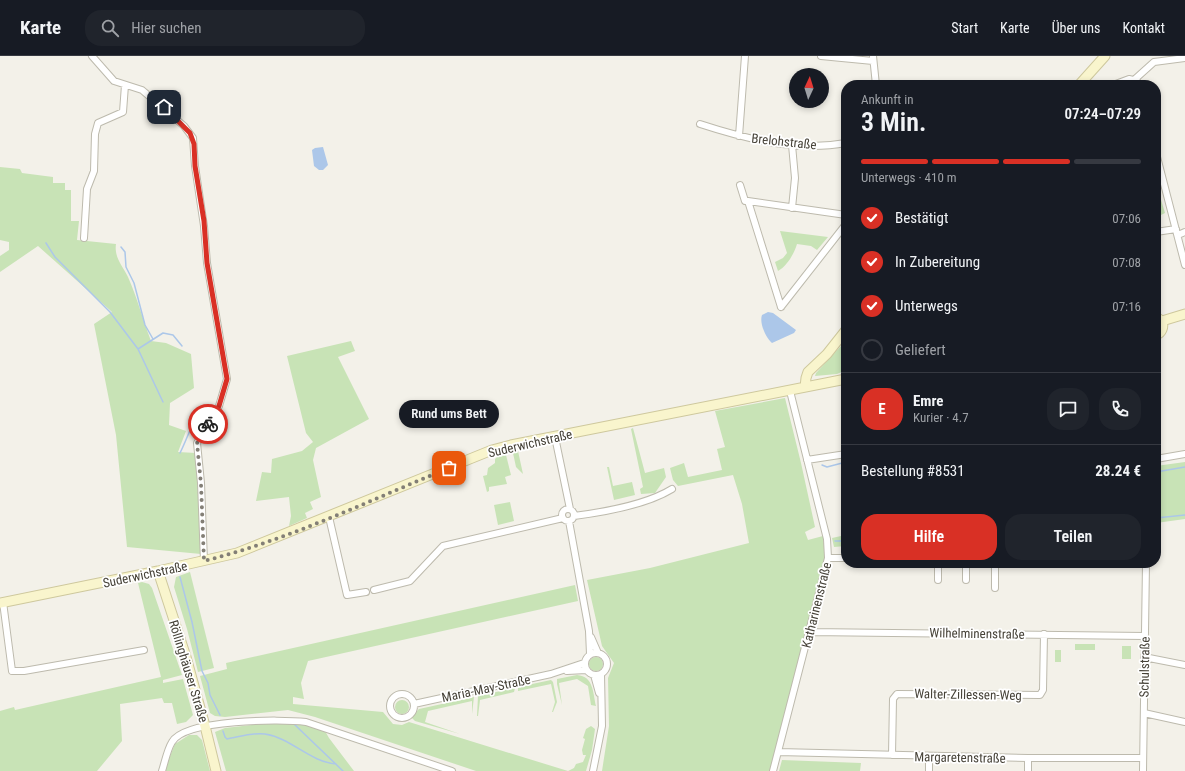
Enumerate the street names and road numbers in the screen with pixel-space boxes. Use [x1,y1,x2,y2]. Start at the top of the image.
street label: Brelohstraße [751,131,817,152]
street label: Suderwichstraße [487,427,574,460]
street label: Suderwichstraße [102,558,189,591]
street label: Katharinenstraße [799,561,834,650]
street label: Röllinghäuser Straße [166,618,211,724]
street label: Wilhelminenstraße [929,625,1025,642]
street label: Schulstraße [1136,636,1153,698]
street label: Maria-May-Straße [440,672,532,705]
street label: Walter-Zillessen-Weg [914,686,1022,703]
street label: Margaretenstraße [914,749,1006,766]

